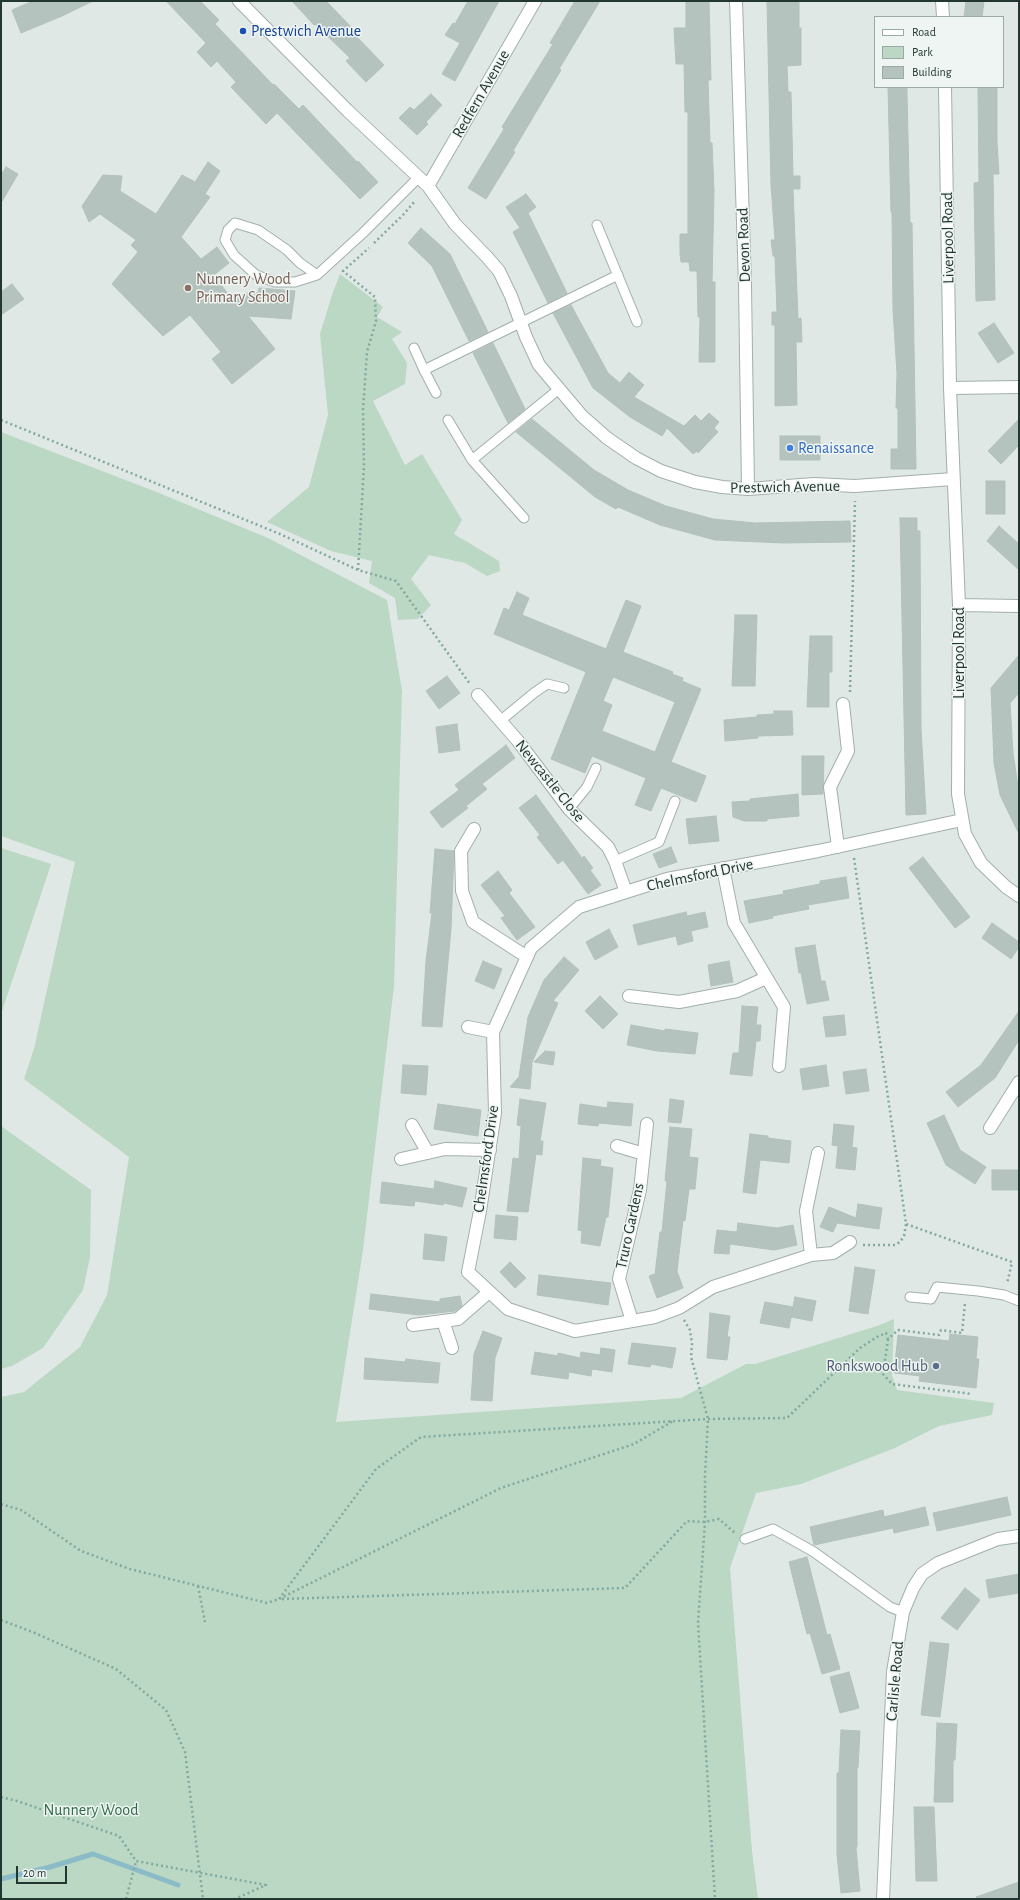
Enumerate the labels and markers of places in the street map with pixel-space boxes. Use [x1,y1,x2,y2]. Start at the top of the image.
place label: Prestwich Avenue [251,21,361,41]
marker: Prestwich Avenue [238,26,248,36]
place label: Nunnery Wood Primary School [196,269,291,307]
marker: Nunnery Wood Primary School [183,283,193,293]
place label: Renaissance [798,438,874,458]
marker: Renaissance [785,443,795,453]
place label: Ronkswood Hub [826,1356,928,1376]
marker: Ronkswood Hub [931,1361,941,1371]

